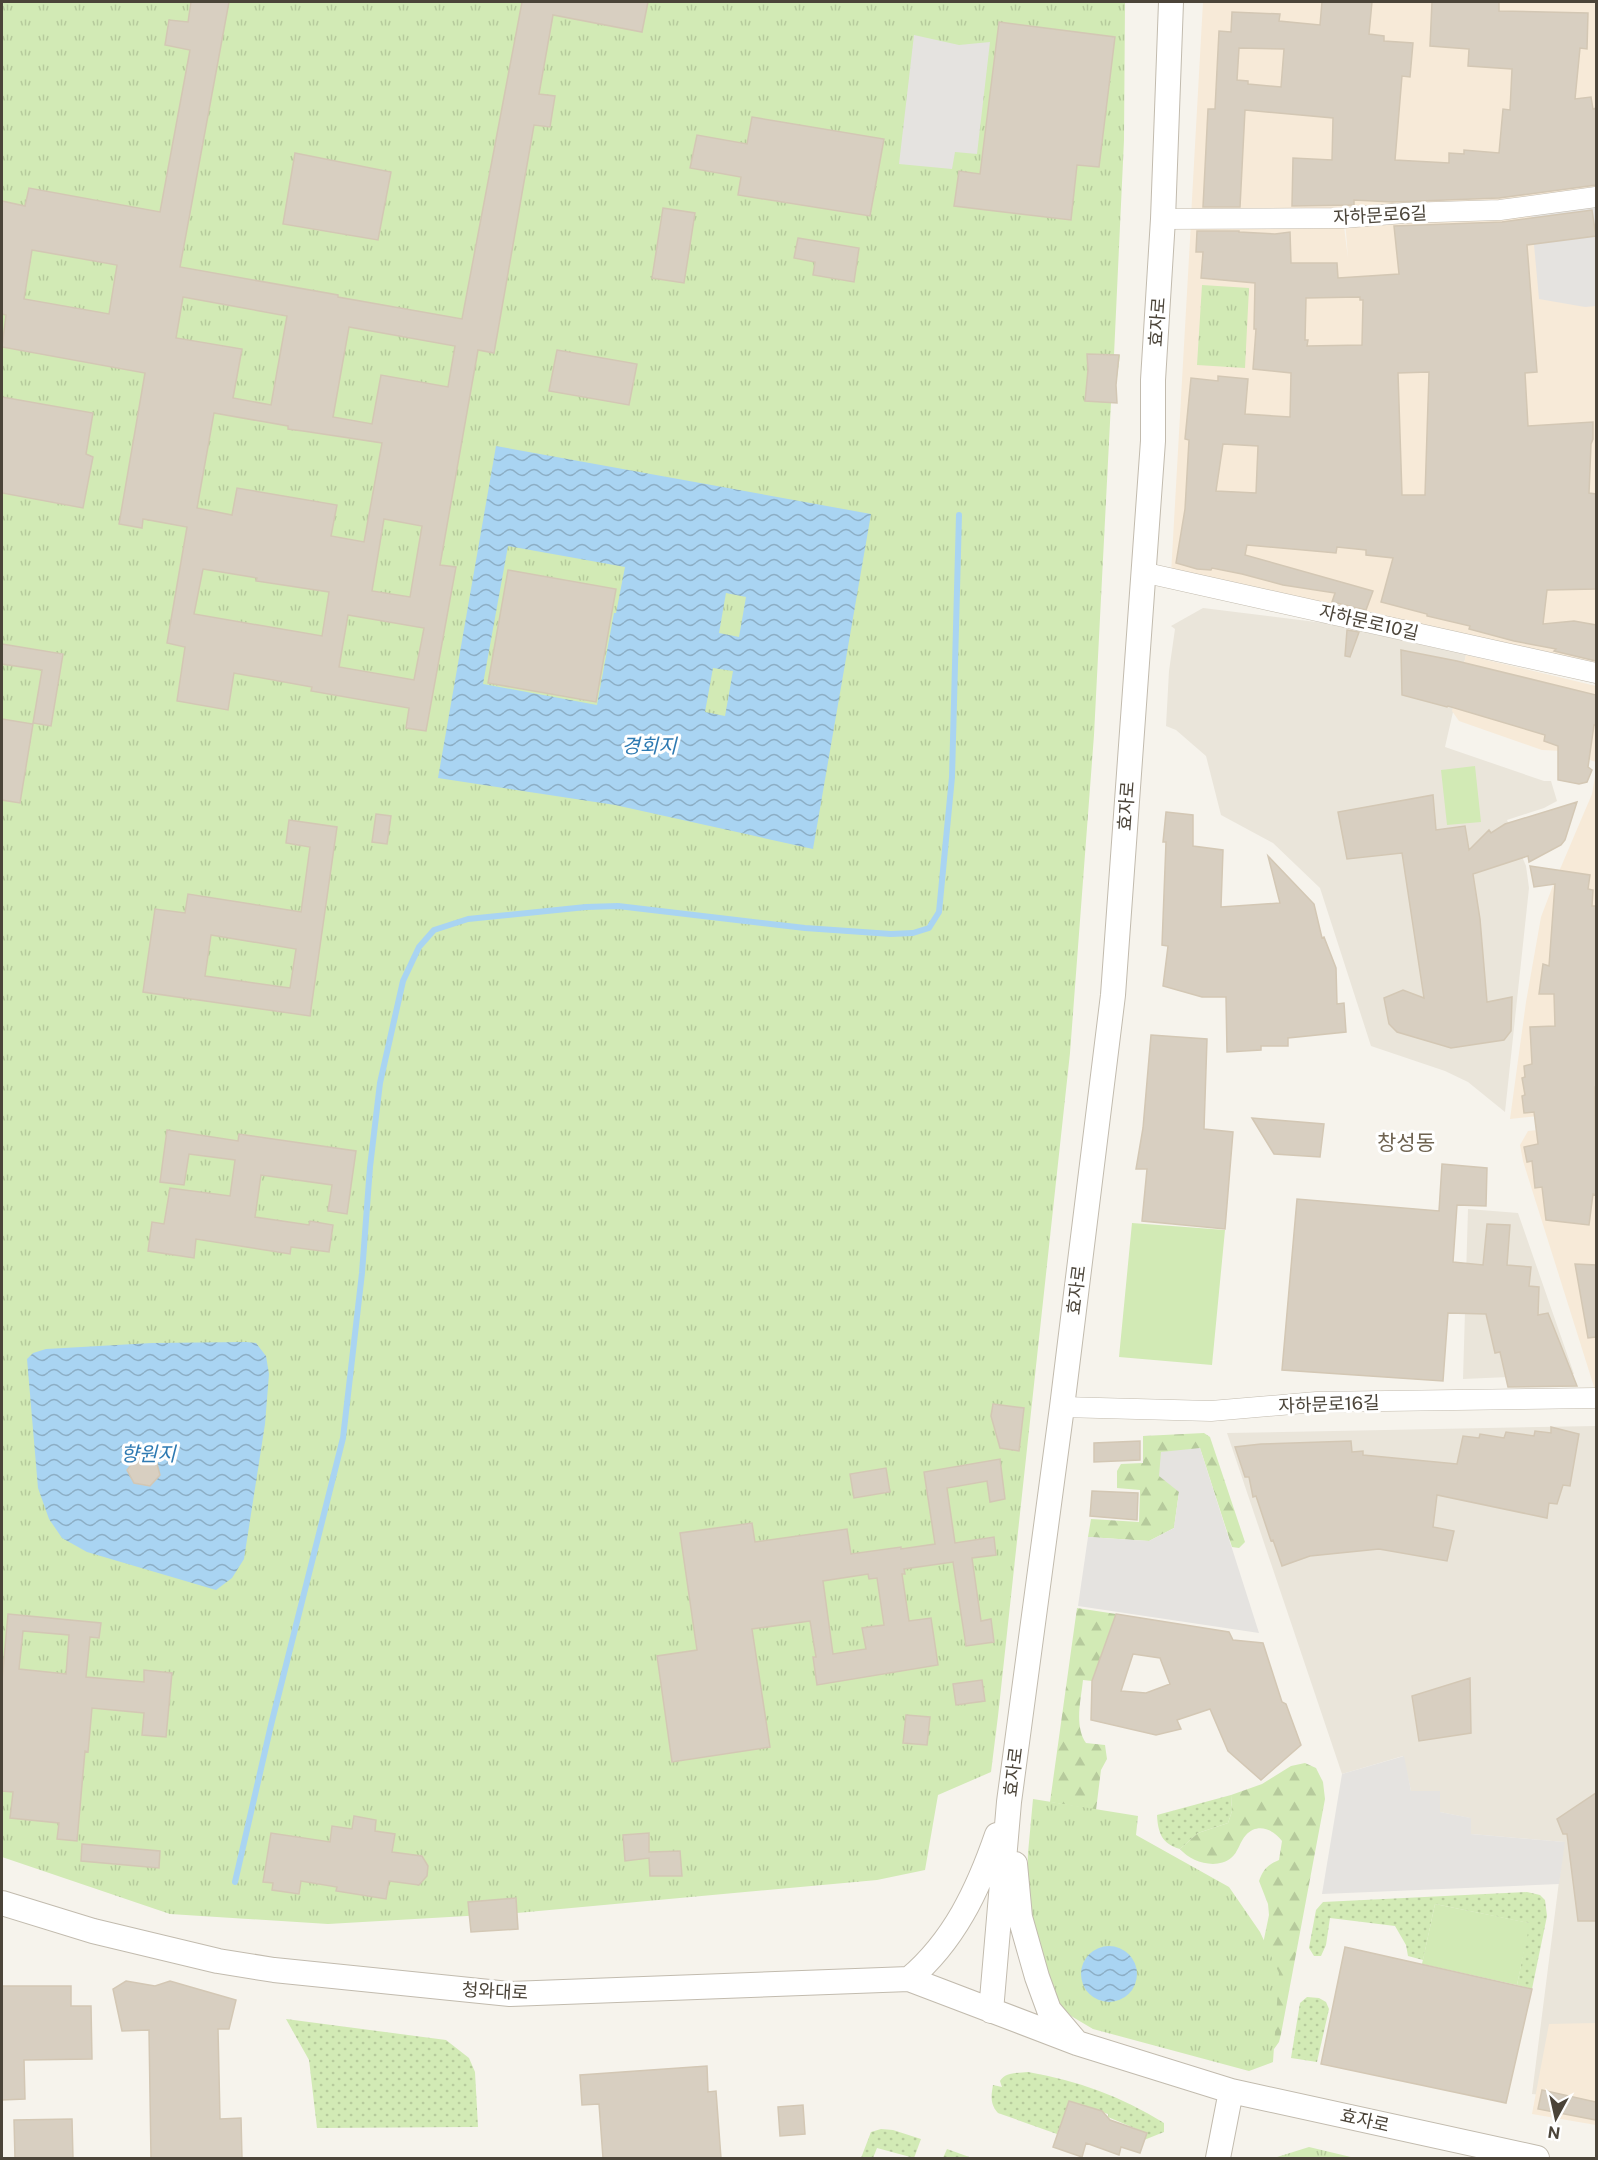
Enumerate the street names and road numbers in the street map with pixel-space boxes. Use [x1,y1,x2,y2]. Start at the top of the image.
street label: 자하문로6길 [1333,202,1427,228]
street label: 효자로 [1145,296,1169,348]
street label: 자하문로10길 [1317,600,1421,644]
street label: 효자로 [1114,780,1138,832]
street label: 효자로 [1063,1264,1089,1316]
street label: 자하문로16길 [1278,1392,1380,1416]
street label: 효자로 [1000,1746,1026,1798]
street label: 청와대로 [461,1979,529,2003]
street label: 효자로 [1338,2104,1392,2136]

